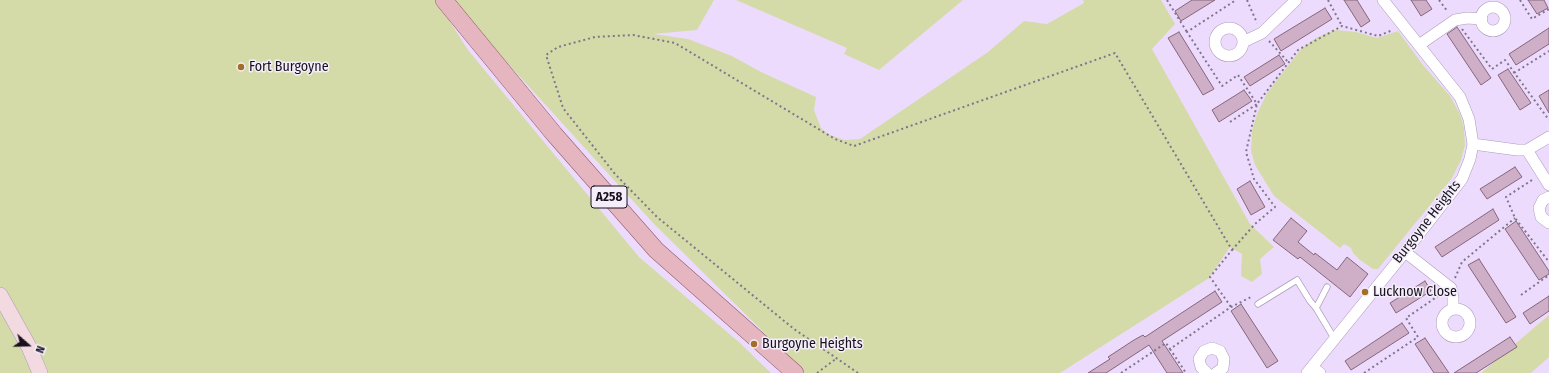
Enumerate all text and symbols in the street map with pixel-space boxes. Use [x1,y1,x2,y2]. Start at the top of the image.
place label: Fort Burgoyne [249,59,329,75]
marker: Fort Burgoyne [236,62,246,72]
street label: Burgoyne Heights [1389,177,1465,267]
road number: A258 [591,186,627,208]
place label: Lucknow Close [1373,284,1457,300]
marker: Lucknow Close [1360,287,1370,297]
north arrow [8,325,48,365]
place label: Burgoyne Heights [762,336,863,352]
marker: Burgoyne Heights [749,339,759,349]
text: N [33,344,47,355]

